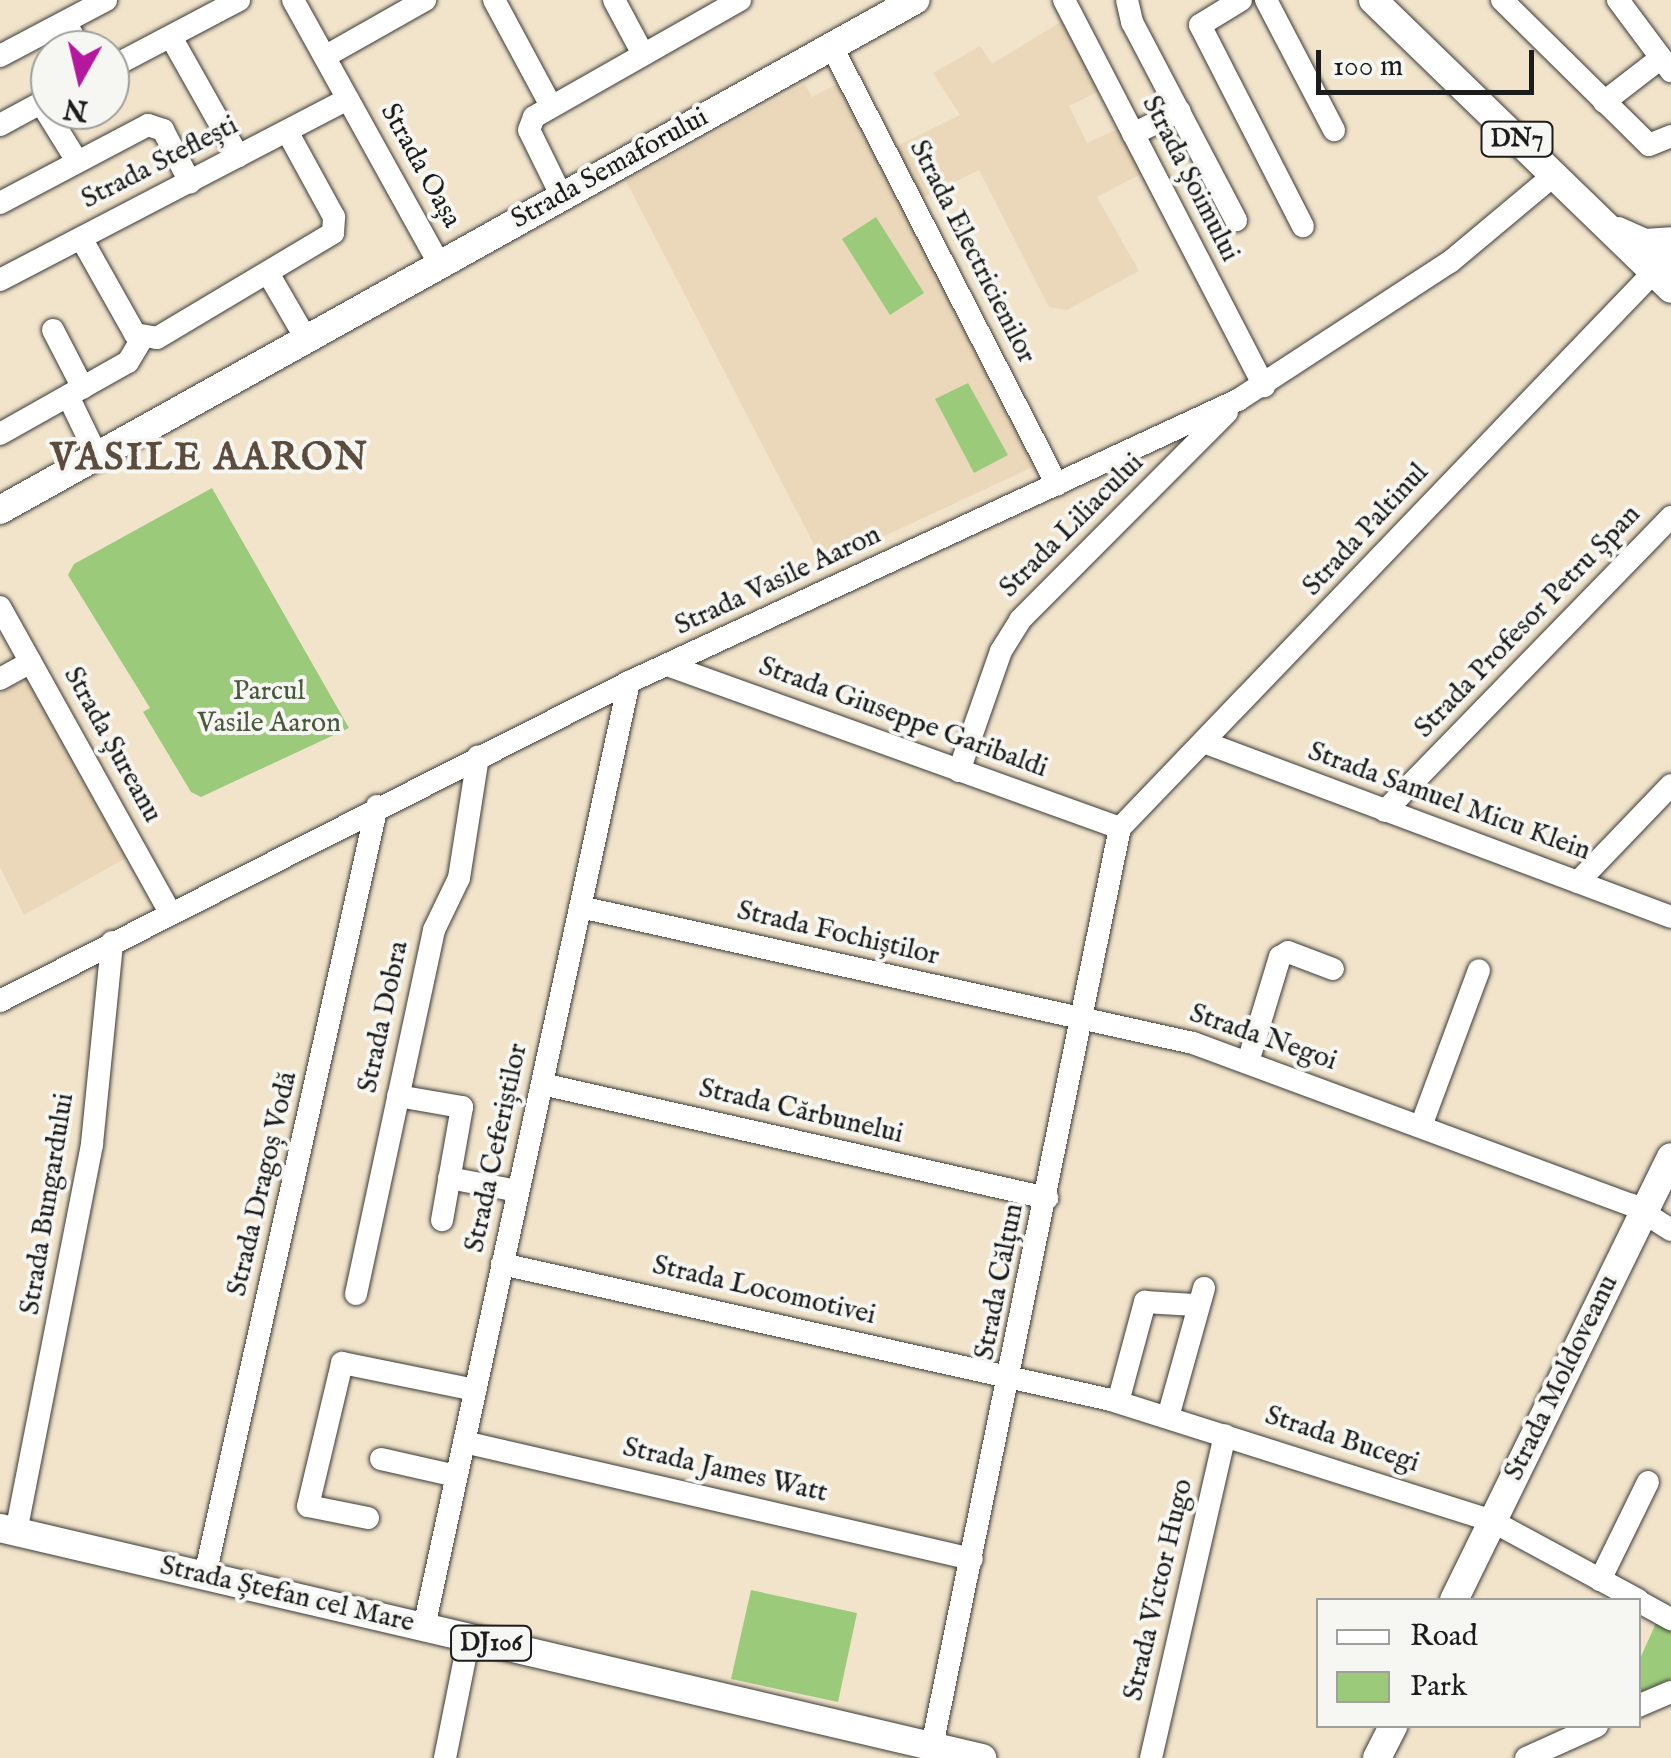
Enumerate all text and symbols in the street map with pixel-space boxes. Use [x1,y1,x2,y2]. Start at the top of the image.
north arrow [30,30,130,130]
scale bar [1321,30,1538,92]
text: 100 m [1333,48,1403,86]
text: N [62,89,90,127]
street label: Strada Șoimului [1134,90,1246,268]
street label: Strada Oașa [372,98,468,234]
street label: Strada Semaforului [506,101,714,237]
street label: Strada Steflești [76,109,244,217]
road number: DN7 [1480,119,1554,159]
street label: Strada Electricienilor [901,135,1043,369]
district label: VASILE AARON [50,437,370,483]
street label: Strada Liliacului [993,447,1151,605]
street label: Strada Paltinul [1296,457,1436,603]
street label: Strada Profesor Petru Șpan [1408,499,1648,745]
street label: Strada Vasile Aaron [670,519,886,643]
street label: Strada Giuseppe Garibaldi [754,650,1052,786]
street label: Strada Șureanu [55,661,169,829]
park label: Parcul Vasile Aaron [197,675,341,741]
street label: Strada Samuel Micu Klein [1303,735,1595,869]
street label: Strada Fochiștilor [734,894,942,974]
street label: Strada Dobra [352,938,416,1096]
street label: Strada Negoi [1185,997,1341,1079]
street label: Strada Ceferiștilor [458,1040,536,1256]
street label: Strada Dragoș Vodă [221,1068,305,1300]
street label: Strada Cărbunelui [696,1072,906,1152]
street label: Strada Bungardului [14,1091,82,1317]
street label: Strada Călțun [968,1201,1032,1363]
street label: Strada Locomotivei [649,1249,879,1333]
street label: Strada Moldoveanu [1498,1270,1626,1486]
street label: Strada Bucegi [1261,1399,1423,1481]
street label: Strada James Watt [619,1431,831,1511]
street label: Strada Victor Hugo [1117,1476,1201,1704]
street label: Strada Ștefan cel Mare [157,1549,417,1641]
legend [1316,1598,1641,1728]
text: Road [1410,1618,1478,1656]
road number: DJ106 [448,1623,534,1663]
text: Park [1410,1668,1467,1706]

